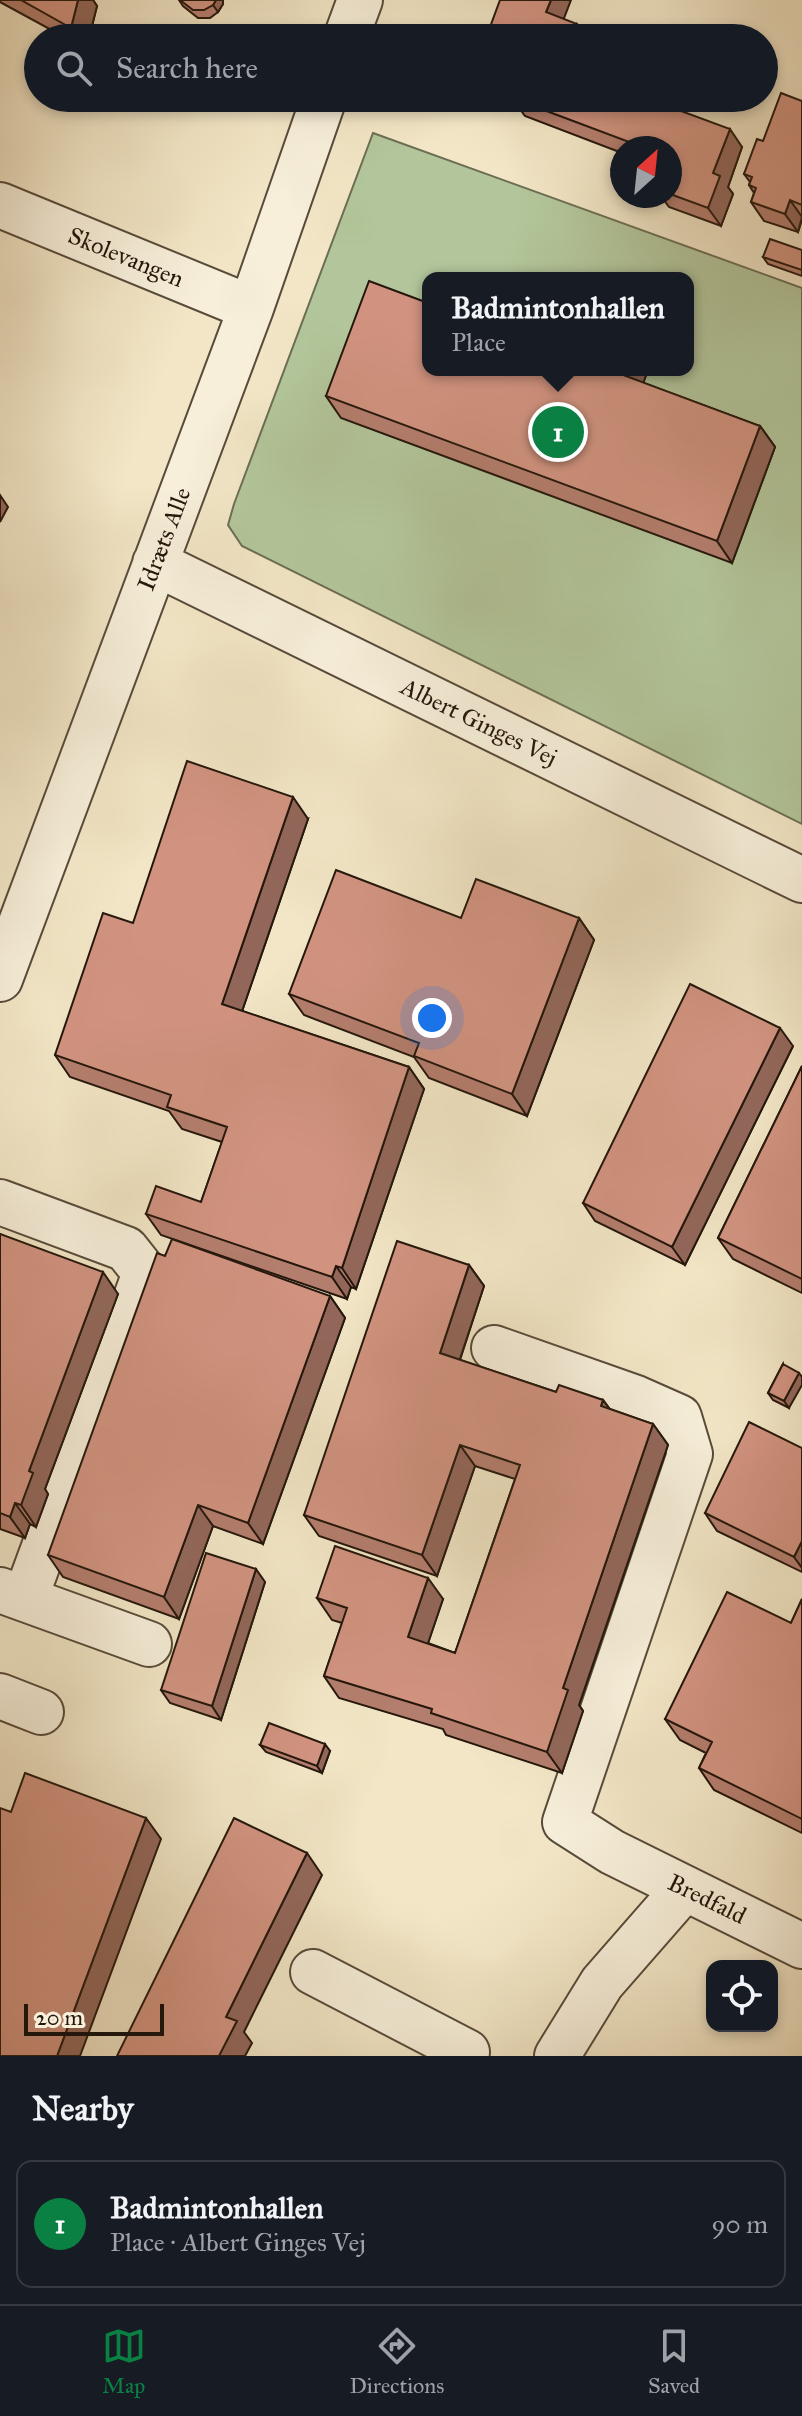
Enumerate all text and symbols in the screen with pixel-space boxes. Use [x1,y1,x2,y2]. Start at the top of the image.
search box [24,24,778,112]
icon: search [52,46,96,90]
text: Search here [116,50,258,86]
north arrow [610,136,682,208]
street label: Skolevangen [64,220,188,294]
popup [422,272,694,376]
text: Badmintonhallen [451,290,665,326]
text: Place [451,326,506,358]
pin: 1 [532,402,584,462]
street label: Idræts Alle [131,483,197,595]
street label: Albert Ginges Vej [395,671,562,773]
your location [412,998,452,1038]
street label: Bredfald [663,1867,751,1931]
map controls [706,1960,778,2032]
button: locate [706,1960,778,2032]
scale bar [24,2000,164,2036]
text: 20 m [36,2004,83,2031]
text: Nearby [32,2088,134,2129]
text: Badmintonhallen [110,2190,324,2226]
text: 1 [55,2208,65,2240]
text: 90 m [711,2208,768,2240]
text: Place · Albert Ginges Vej [110,2226,366,2258]
tab: Map [102,2324,146,2399]
tab: Directions [349,2324,444,2399]
tab: Saved [648,2324,700,2399]

